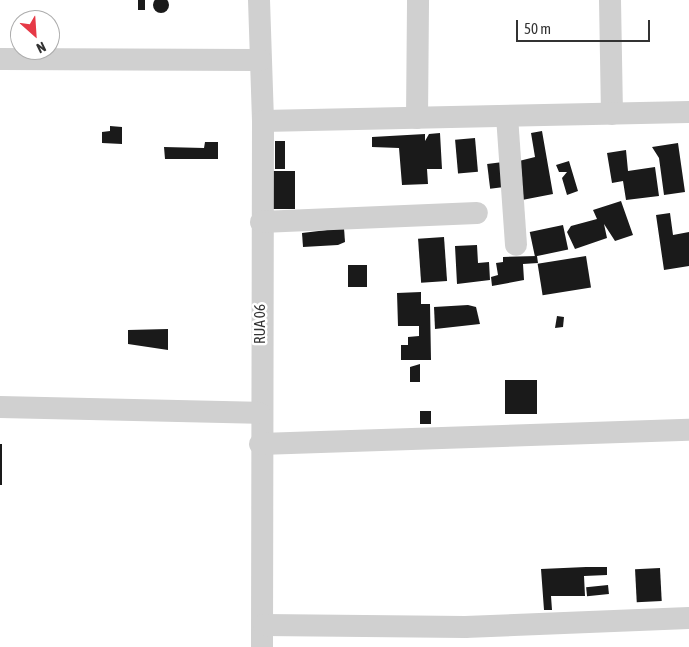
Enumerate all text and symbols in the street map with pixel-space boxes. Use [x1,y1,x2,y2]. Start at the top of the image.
north arrow [10,10,60,60]
scale bar [519,10,653,42]
text: 50 m [524,20,551,37]
text: N [34,39,48,57]
street label: RUA 06 [251,304,269,344]

